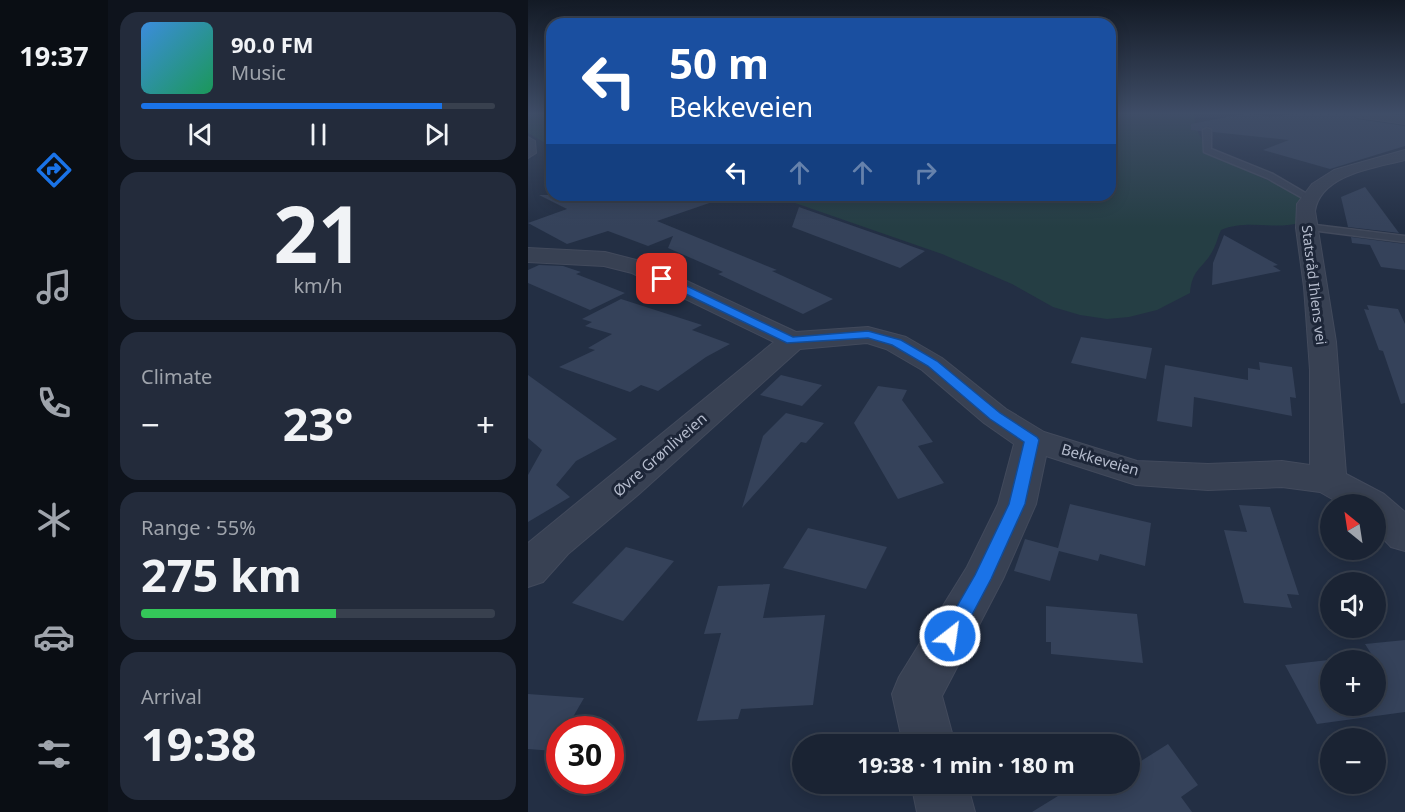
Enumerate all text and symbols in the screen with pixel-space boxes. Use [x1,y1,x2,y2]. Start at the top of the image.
text: 90.0 FM [231,29,313,59]
text: 50 m [669,34,769,91]
text: 19:37 [19,37,89,74]
icon: left [570,42,648,120]
text: Music [231,59,286,86]
text: Bekkeveien [669,88,813,125]
icon: previous [184,118,217,151]
icon: pause [302,118,335,151]
icon: next [420,118,453,151]
icon: directions [33,149,75,191]
icon: left [720,156,753,189]
icon: ahead [783,156,816,189]
icon: ahead [846,156,879,189]
icon: right [909,156,942,189]
text: 21 [273,180,363,286]
street label: Statsråd Ihlens vei [1298,224,1331,346]
pin [636,253,687,304]
icon: arrive [645,262,678,295]
icon: music [33,266,75,308]
text: km/h [293,272,343,299]
text: Climate [141,363,212,390]
icon: phone [33,382,75,424]
text: 23° [283,393,353,454]
text: − [141,402,160,447]
text: + [476,402,495,447]
street label: Øvre Grønliveien [608,408,710,501]
street label: Bekkeveien [1059,438,1142,480]
north arrow [1320,494,1386,560]
map controls [1320,494,1386,794]
icon: climate [33,499,75,541]
text: Range · 55% [141,514,256,541]
text: 275 km [141,544,302,605]
button: sound [1320,572,1386,638]
position arrow [918,604,982,668]
icon: car [33,616,75,658]
button: + [1320,650,1386,716]
text: Arrival [141,683,202,710]
text: 19:38 [141,713,257,774]
speed limit sign: 30 [546,716,624,794]
button: − [1320,728,1386,794]
icon: filters [33,733,75,775]
text: 19:38 · 1 min · 180 m [857,749,1075,779]

